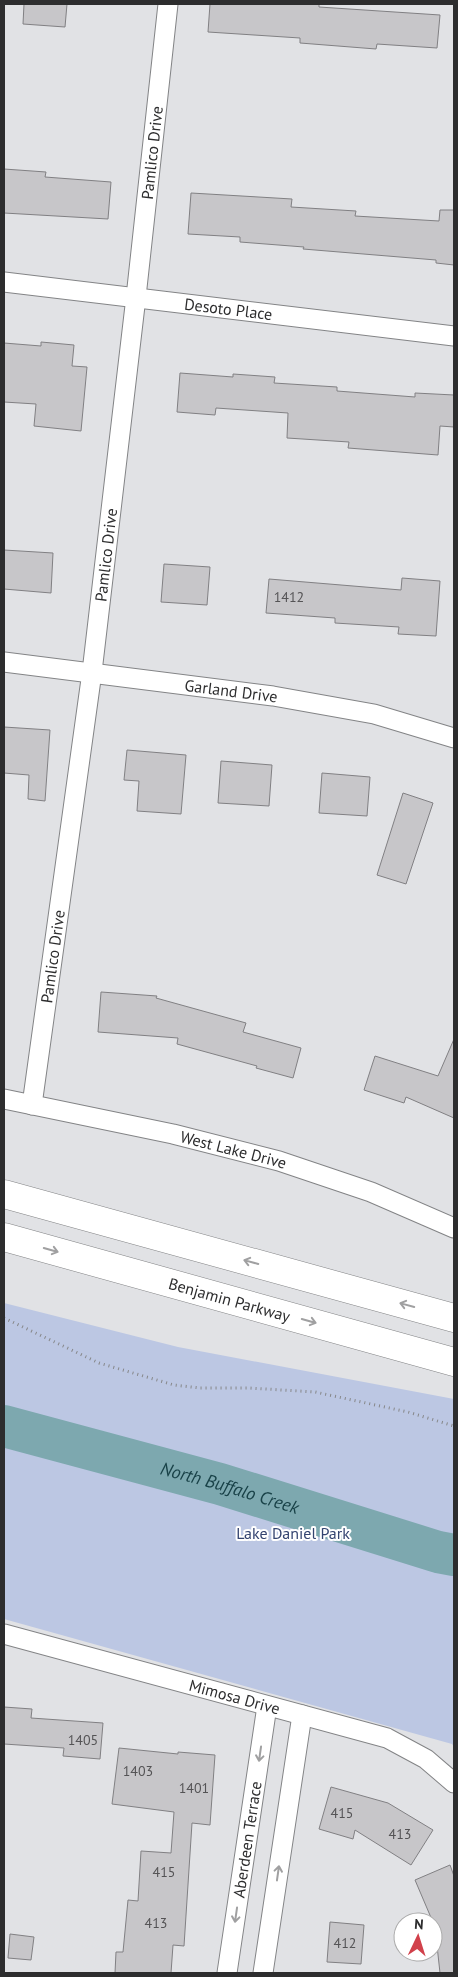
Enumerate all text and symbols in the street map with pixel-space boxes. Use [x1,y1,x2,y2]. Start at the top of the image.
street label: Pamlico Drive [137,105,167,200]
street label: Desoto Place [183,294,274,324]
street label: Pamlico Drive [90,507,121,603]
house number: 1412 [274,588,304,606]
street label: Garland Drive [184,675,279,707]
street label: Pamlico Drive [36,909,69,1004]
street label: West Lake Drive [178,1126,289,1173]
one-way arrow [42,1245,58,1255]
one-way arrow [243,1257,259,1266]
street label: Benjamin Parkway [166,1273,293,1326]
one-way arrow [400,1300,416,1310]
one-way arrow [300,1317,316,1327]
water label: North Buffalo Creek [158,1457,303,1519]
park label: Lake Daniel Park [236,1523,350,1543]
street label: Mimosa Drive [187,1675,282,1719]
house number: 1405 [68,1731,98,1749]
one-way arrow [254,1746,264,1762]
house number: 1403 [123,1762,153,1780]
house number: 1401 [179,1779,209,1797]
street label: Aberdeen Terrace [228,1780,266,1899]
house number: 415 [331,1804,353,1822]
house number: 413 [389,1825,411,1843]
house number: 415 [153,1863,175,1881]
one-way arrow [273,1865,283,1881]
one-way arrow [231,1907,241,1923]
north arrow [393,1912,443,1962]
house number: 413 [145,1914,167,1932]
text: N [414,1915,424,1933]
house number: 412 [334,1934,356,1952]

